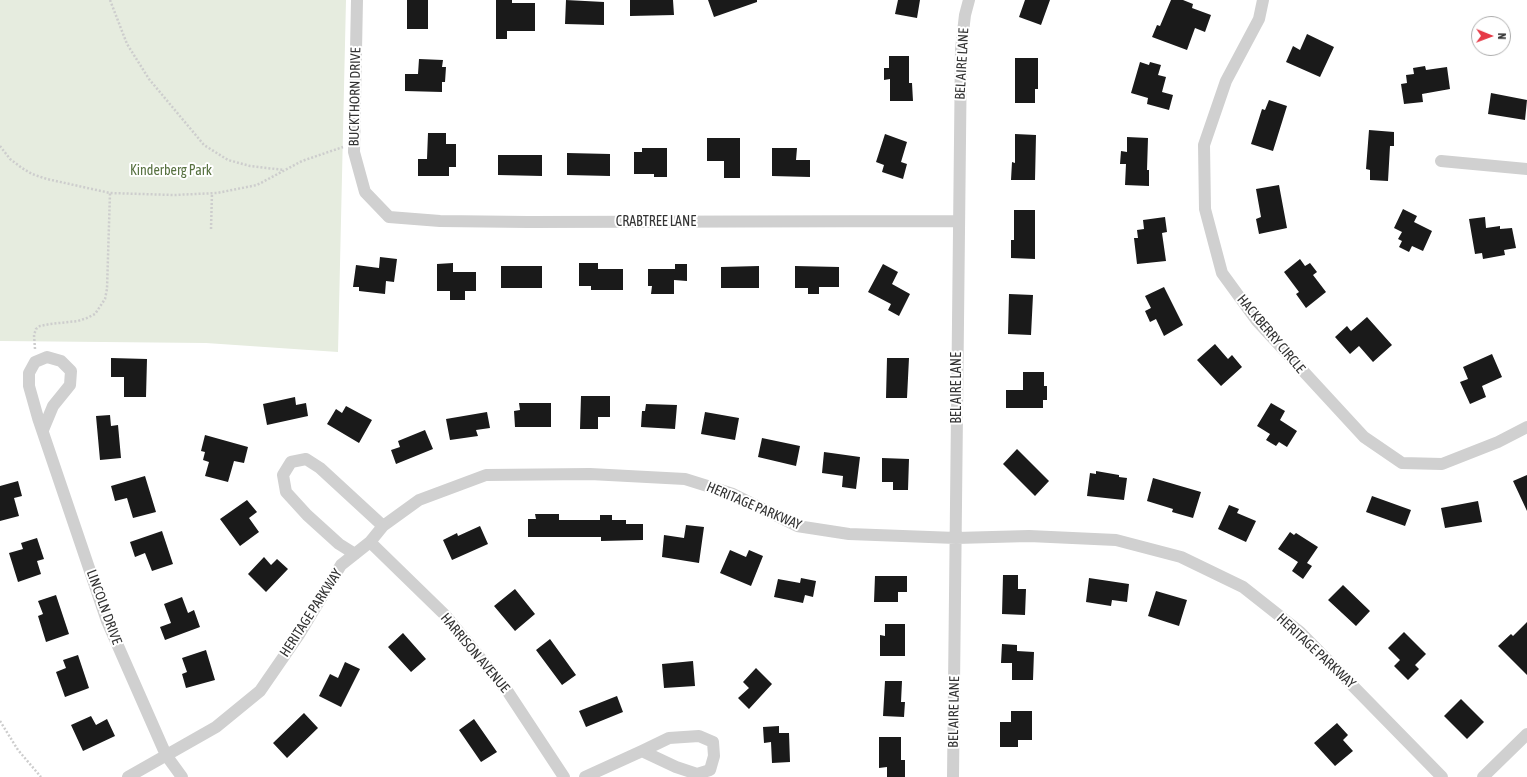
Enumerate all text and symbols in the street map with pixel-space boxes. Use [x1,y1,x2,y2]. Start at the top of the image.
north arrow [1471,16,1511,56]
street label: BEL AIRE LANE [952,28,972,100]
text: N [1496,33,1508,40]
street label: BUCKTHORN DRIVE [346,47,364,147]
park label: Kinderberg Park [130,163,212,179]
street label: CRABTREE LANE [616,214,696,230]
street label: HACKBERRY CIRCLE [1233,291,1309,377]
street label: BEL AIRE LANE [949,352,965,424]
street label: HERITAGE PARKWAY [704,478,804,534]
street label: HERITAGE PARKWAY [276,566,346,660]
street label: LINCOLN DRIVE [83,567,125,647]
street label: HARRISON AVENUE [437,610,513,696]
street label: HERITAGE PARKWAY [1273,610,1359,692]
street label: BEL AIRE LANE [945,676,963,748]

